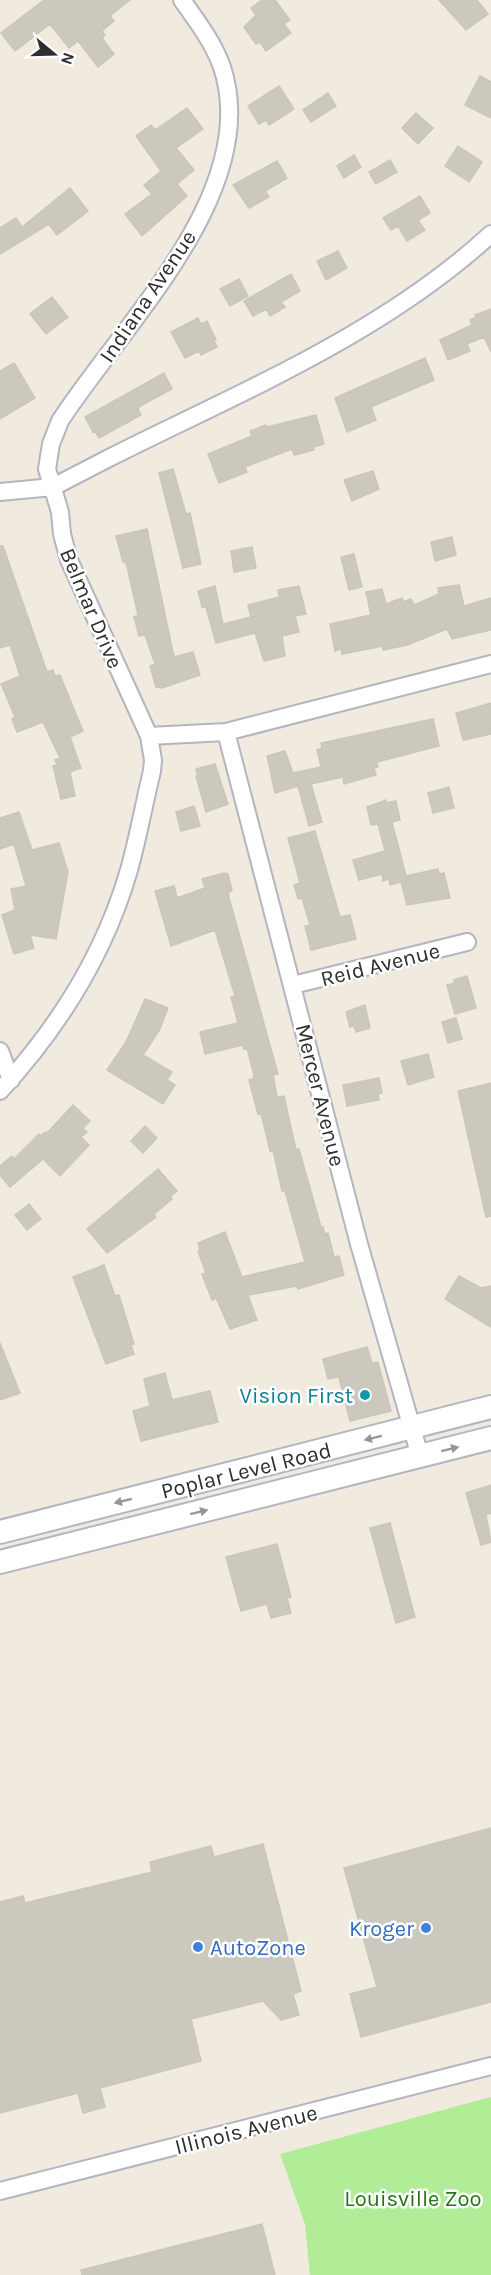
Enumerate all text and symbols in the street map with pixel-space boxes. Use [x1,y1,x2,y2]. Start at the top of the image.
north arrow [24,24,84,84]
text: N [57,50,79,67]
street label: Indiana Avenue [94,225,202,368]
street label: Belmar Drive [54,544,128,673]
street label: Reid Avenue [318,938,443,992]
street label: Mercer Avenue [290,1021,350,1169]
place label: Vision First [240,1383,353,1409]
marker: Vision First [358,1388,372,1402]
one-way arrow [364,1433,382,1443]
street label: Poplar Level Road [158,1437,334,1505]
one-way arrow [440,1443,459,1453]
one-way arrow [114,1497,133,1507]
one-way arrow [191,1507,209,1516]
place label: Kroger [349,1916,414,1942]
marker: Kroger [419,1921,433,1935]
place label: AutoZone [210,1935,306,1961]
marker: AutoZone [191,1940,205,1954]
street label: Illinois Avenue [172,2100,320,2160]
park label: Louisville Zoo [344,2186,482,2212]

